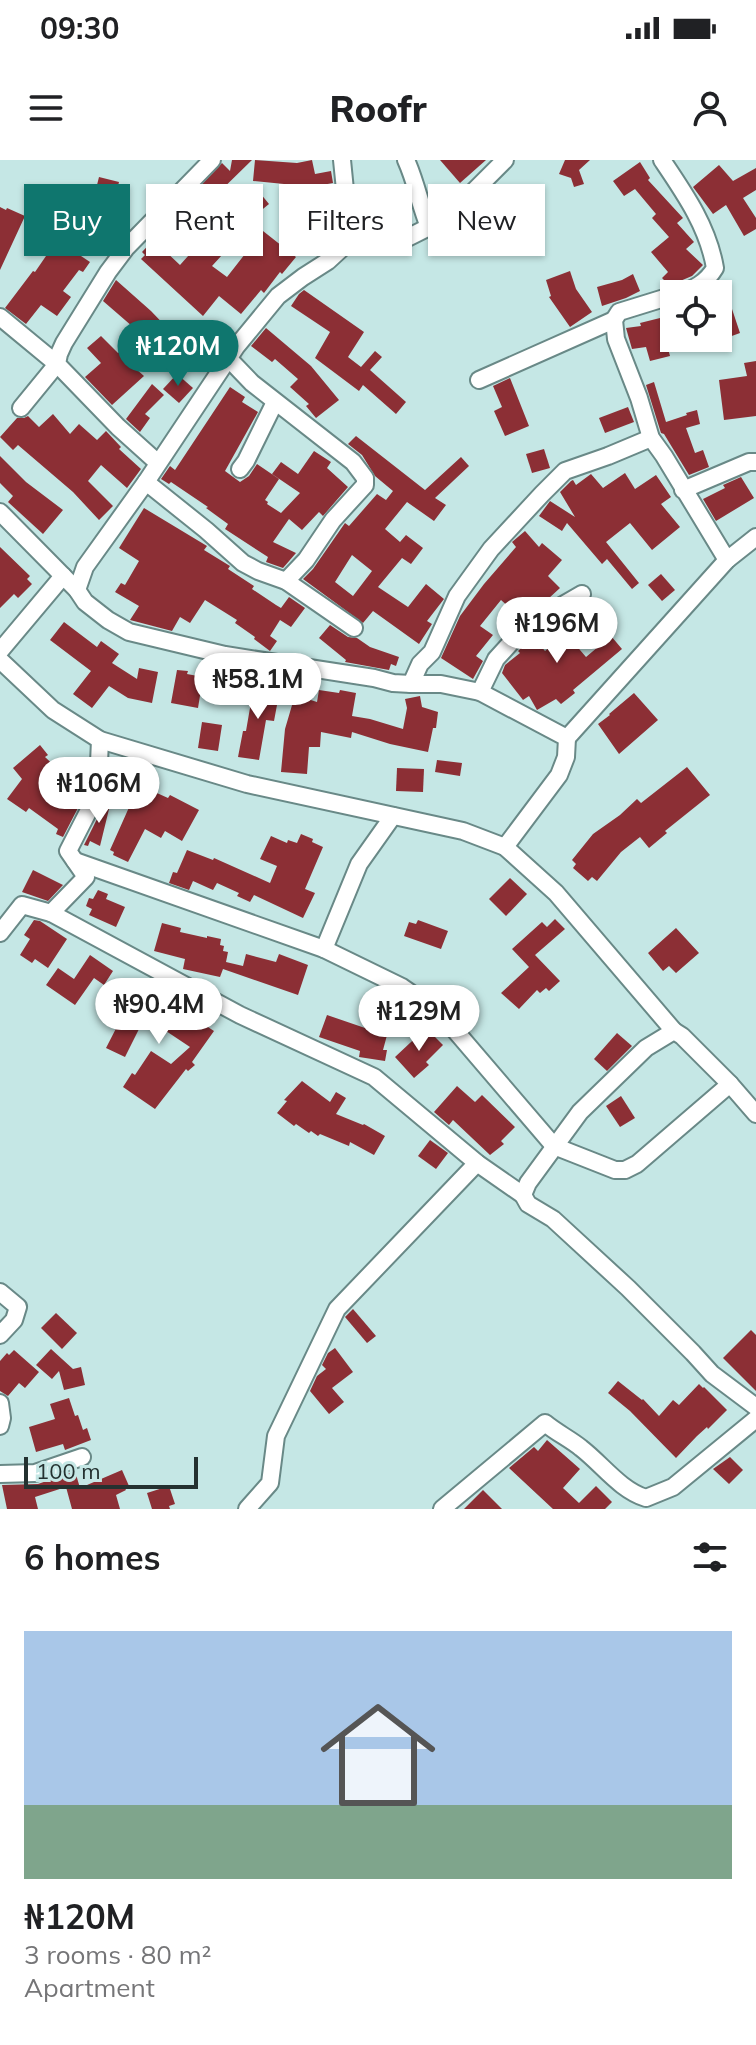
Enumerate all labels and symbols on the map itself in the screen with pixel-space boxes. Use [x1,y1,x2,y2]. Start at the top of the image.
pin: ₦120M [122,320,234,388]
pin: ₦196M [501,597,613,665]
pin: ₦58.1M [193,653,323,721]
pin: ₦106M [43,757,155,825]
pin: ₦90.4M [94,978,224,1046]
pin: ₦129M [363,985,475,1053]
scale bar [24,1453,198,1489]

